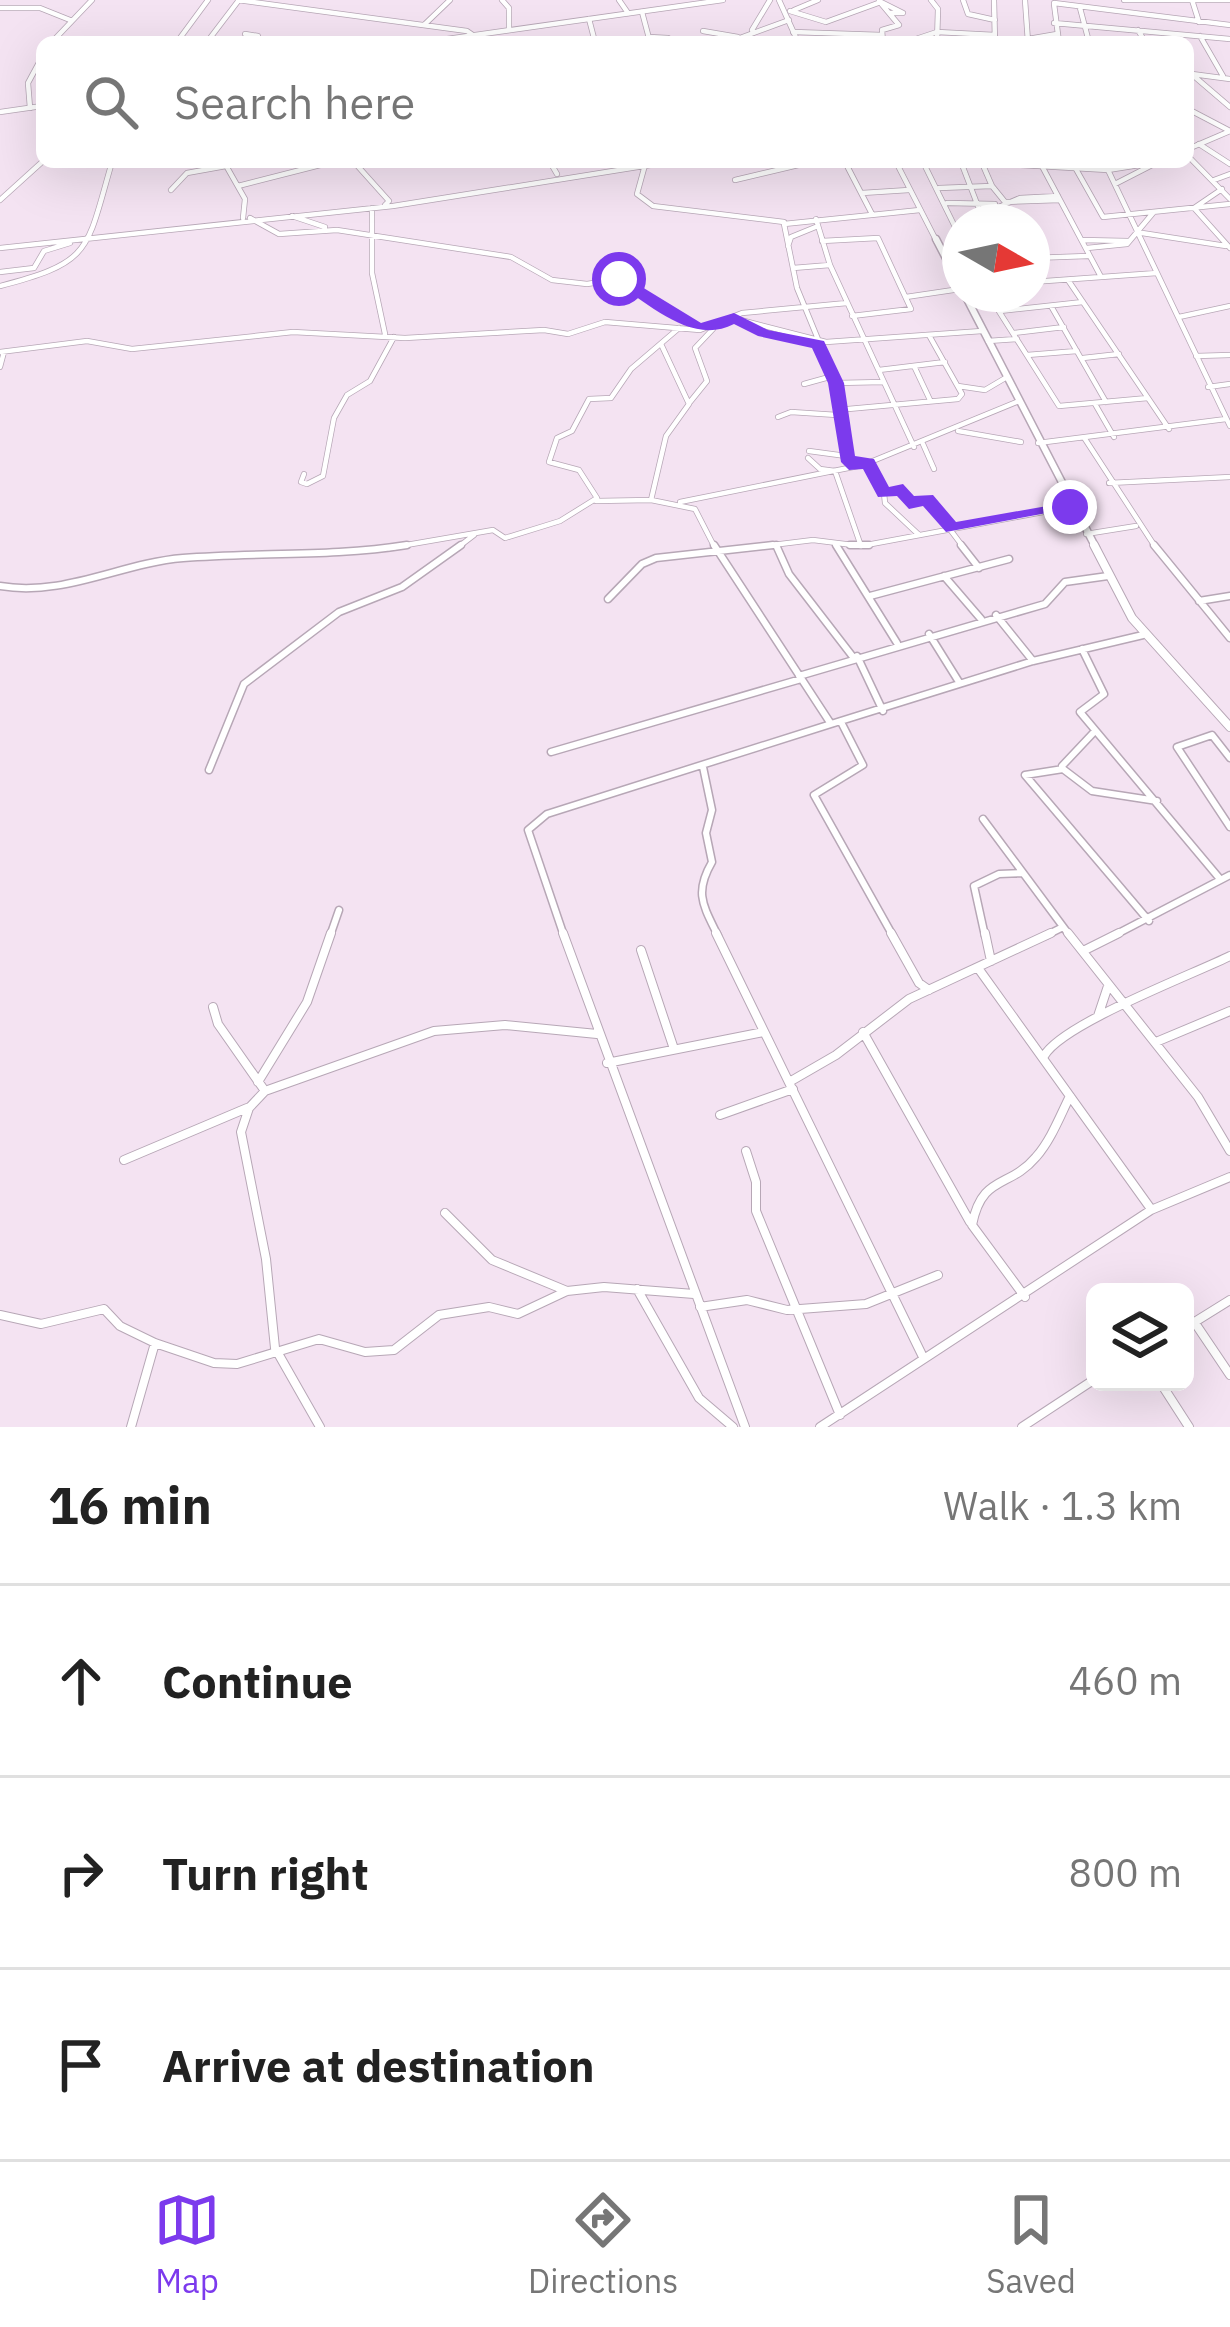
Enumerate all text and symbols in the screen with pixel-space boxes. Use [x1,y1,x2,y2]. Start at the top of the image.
search box [36,36,1194,168]
icon: search [78,69,144,135]
text: Search here [174,73,415,131]
north arrow [942,204,1050,312]
route start [592,252,646,306]
route end [1043,480,1097,534]
map controls [1086,1283,1194,1391]
button: layers [1086,1283,1194,1391]
text: 16 min [48,1472,212,1538]
text: Walk · 1.3 km [943,1480,1182,1531]
icon: ahead [48,1648,114,1714]
text: Continue [162,1652,353,1710]
text: 460 m [1069,1655,1182,1706]
icon: right [48,1840,114,1906]
text: Turn right [162,1844,369,1902]
text: 800 m [1069,1847,1182,1898]
icon: arrive [48,2032,114,2098]
text: Arrive at destination [162,2036,595,2094]
tab: Map [154,2187,220,2302]
tab: Directions [528,2187,678,2302]
tab: Saved [986,2187,1076,2302]

